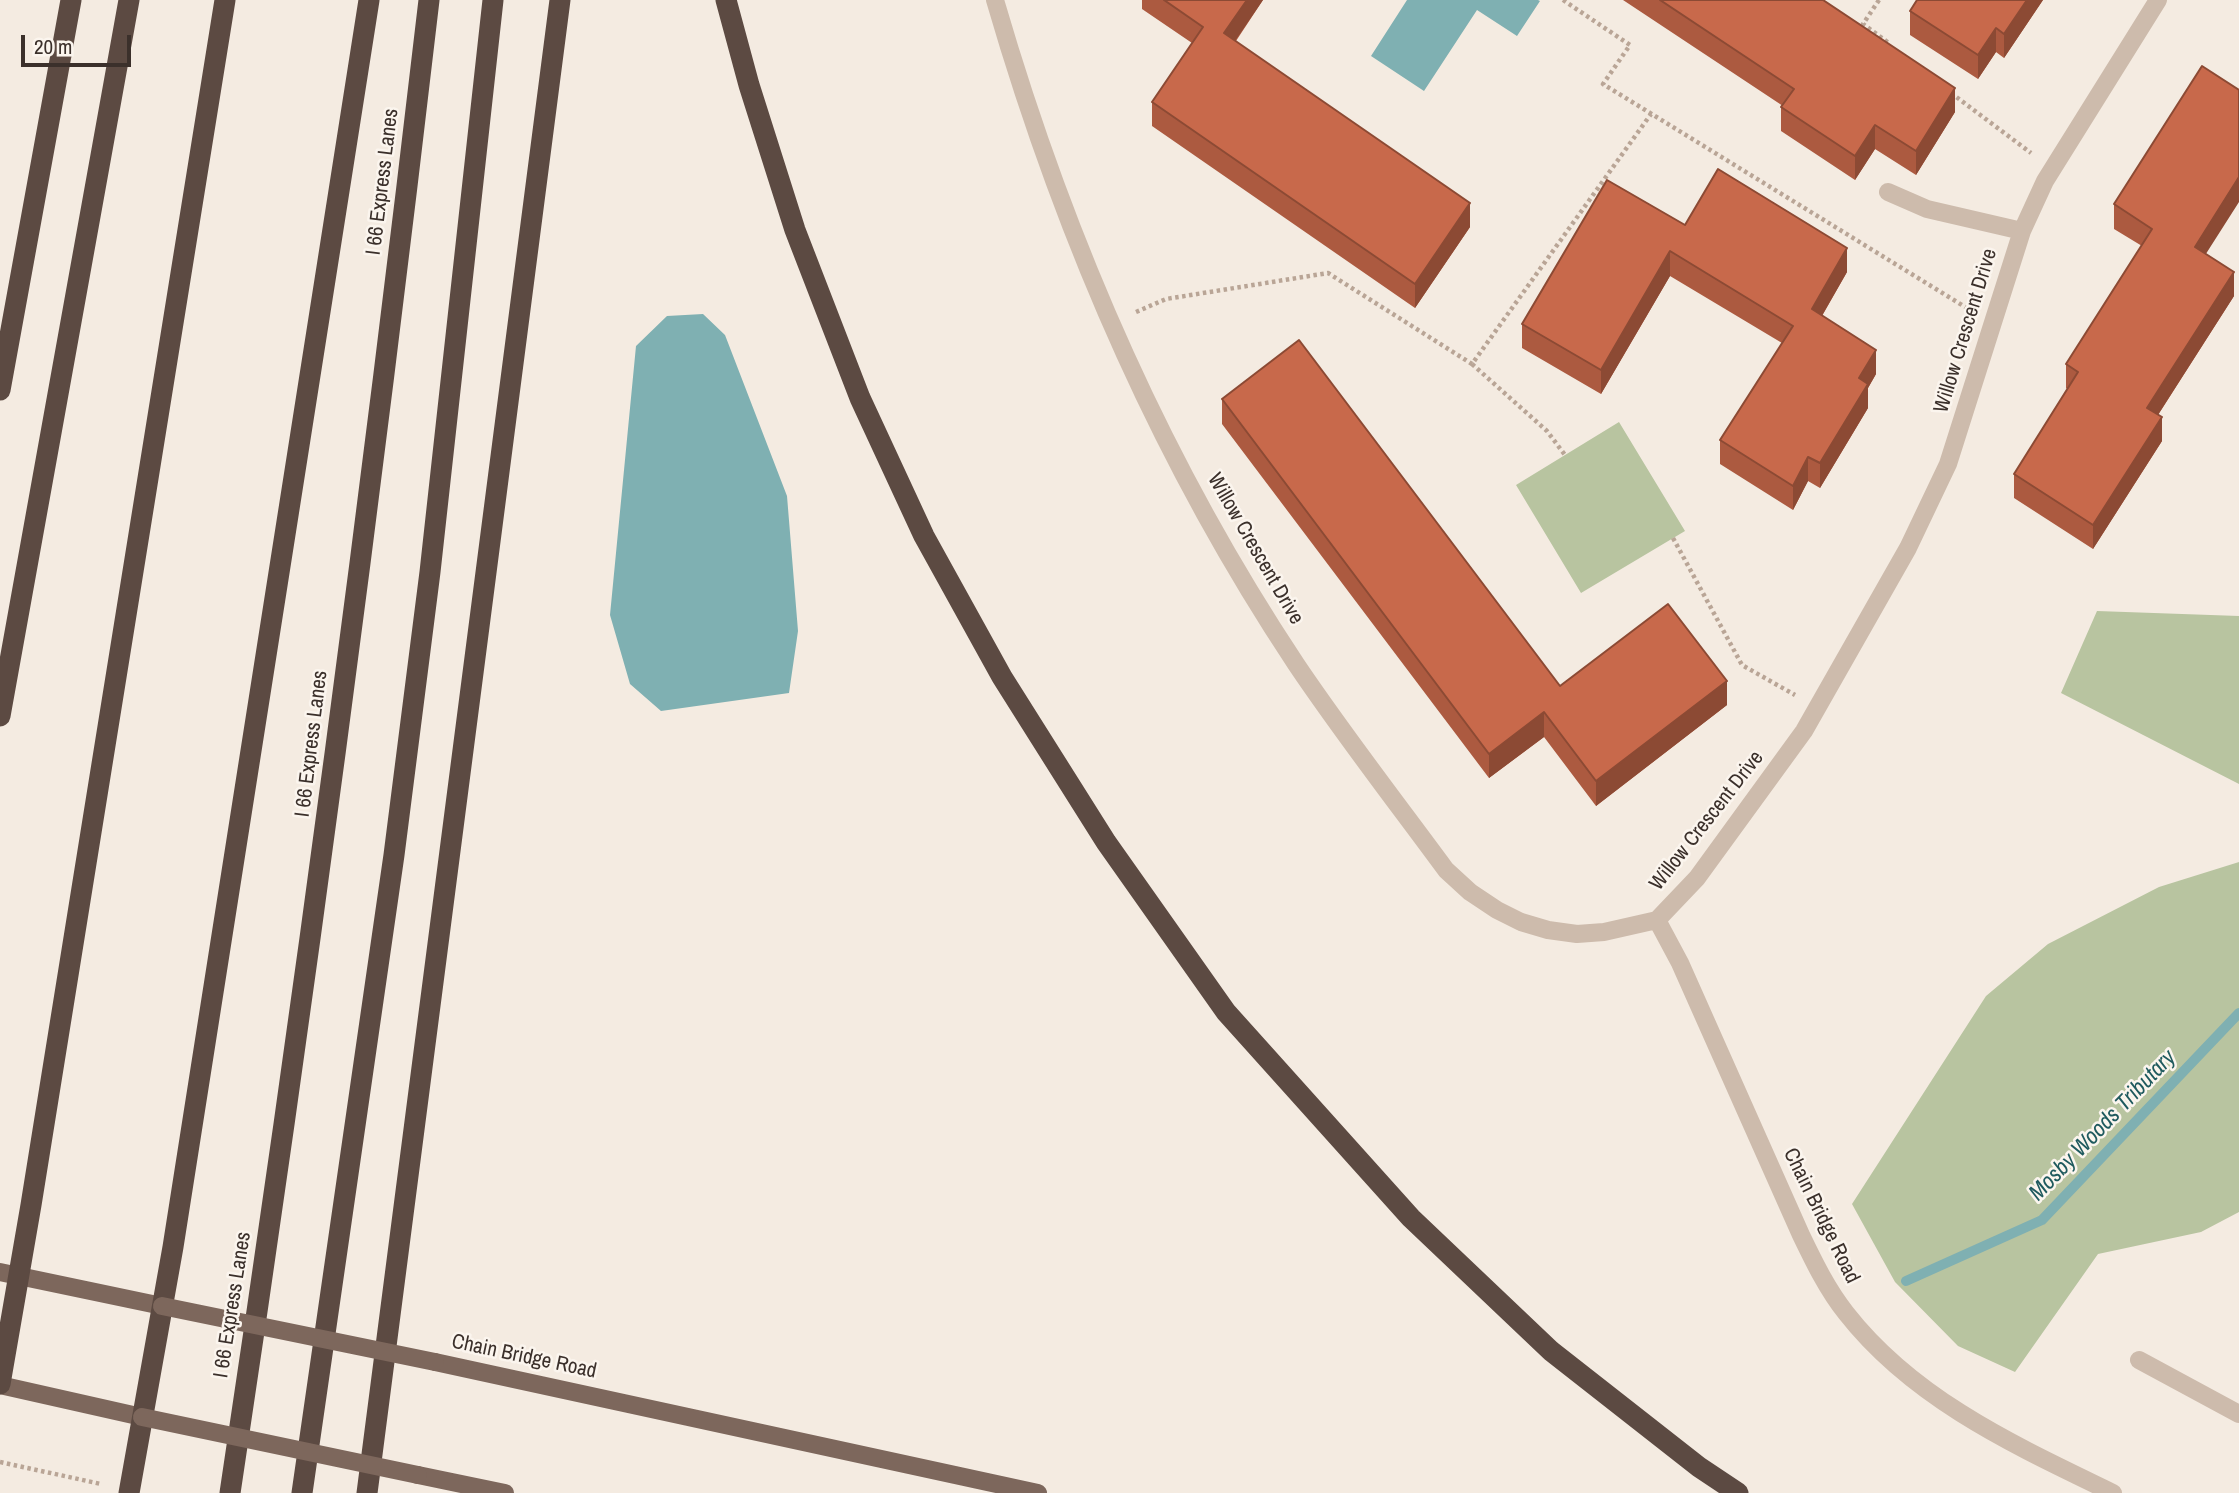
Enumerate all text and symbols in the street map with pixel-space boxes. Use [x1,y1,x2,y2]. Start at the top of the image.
scale bar [24,21,135,65]
text: 20 m [34,32,72,61]
street label: I 66 Express Lanes [362,107,404,257]
street label: Willow Crescent Drive [1929,246,2003,416]
street label: Willow Crescent Drive [1202,469,1308,629]
street label: I 66 Express Lanes [291,669,333,819]
street label: Willow Crescent Drive [1645,746,1769,896]
water label: Mosby Woods Tributary [2024,1045,2182,1207]
street label: Chain Bridge Road [1777,1144,1865,1288]
street label: I 66 Express Lanes [209,1230,257,1380]
street label: Chain Bridge Road [449,1329,599,1385]

